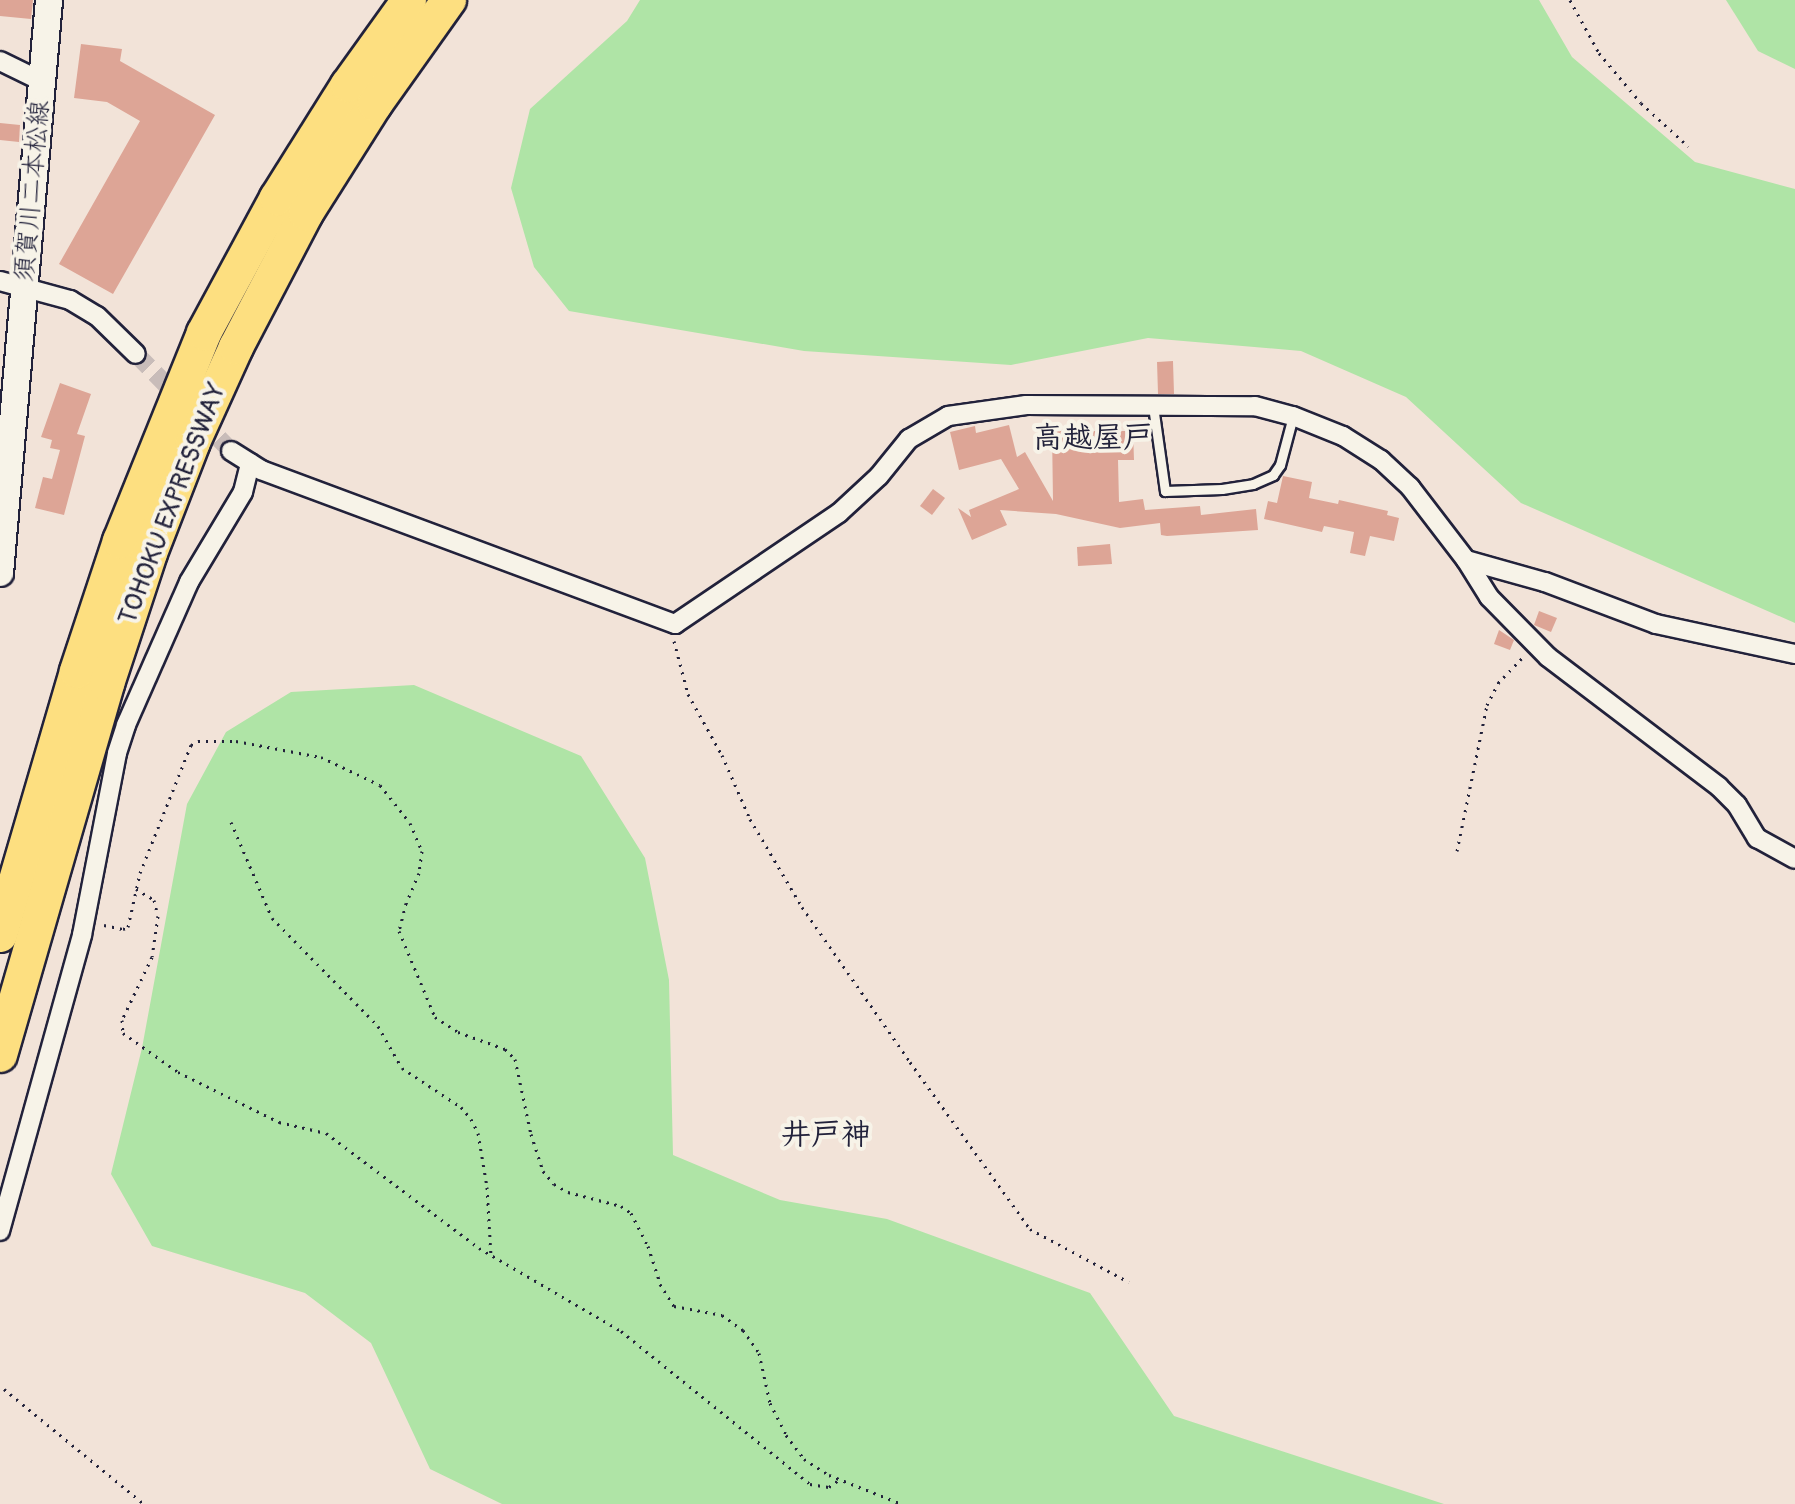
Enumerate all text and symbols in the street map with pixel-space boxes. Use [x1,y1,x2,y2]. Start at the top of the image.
street label: 須賀川二本松線 [10,99,56,283]
street label: TOHOKU EXPRESSWAY [112,379,234,629]
district label: 高越屋戸 [1033,420,1153,456]
district label: 井戸神 [781,1117,871,1153]

